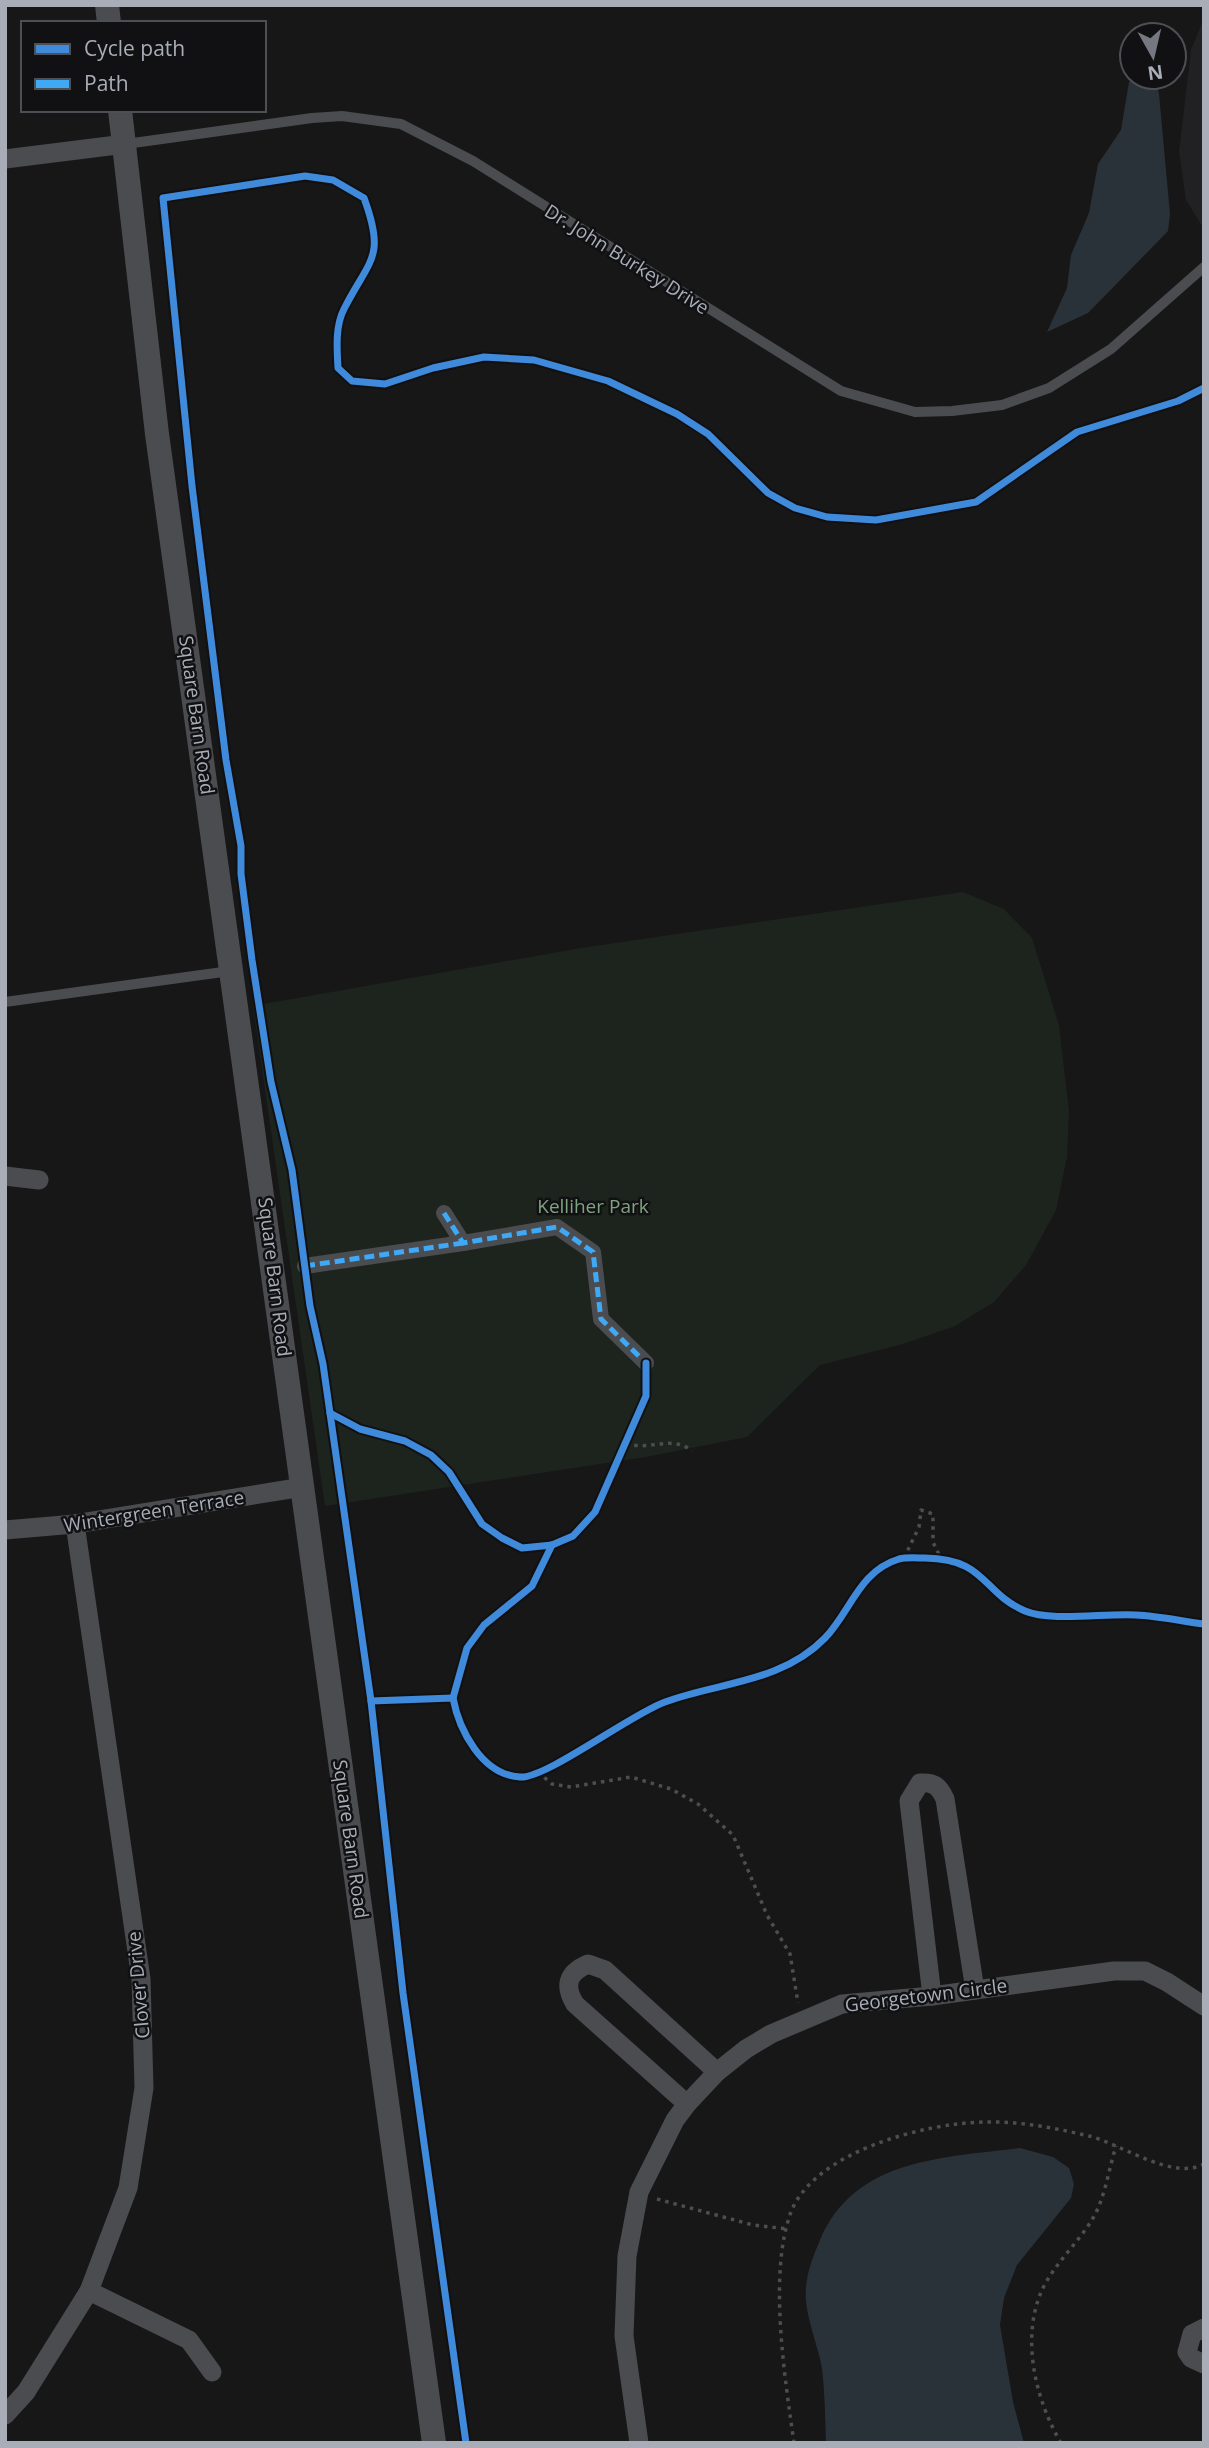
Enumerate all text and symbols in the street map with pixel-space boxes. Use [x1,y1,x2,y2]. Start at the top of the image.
legend [21,21,266,112]
north arrow [1118,21,1188,91]
text: Cycle path [84,34,185,62]
text: N [1146,59,1165,87]
text: Path [84,69,129,97]
street label: Dr. John Burkey Drive [540,198,714,320]
street label: Square Barn Road [173,634,221,796]
park label: Kelliher Park [537,1193,649,1219]
street label: Square Barn Road [252,1196,298,1358]
street label: Wintergreen Terrace [62,1484,246,1538]
street label: Square Barn Road [327,1758,375,1920]
street label: Clover Drive [120,1930,156,2040]
street label: Georgetown Circle [843,1972,1009,2018]

